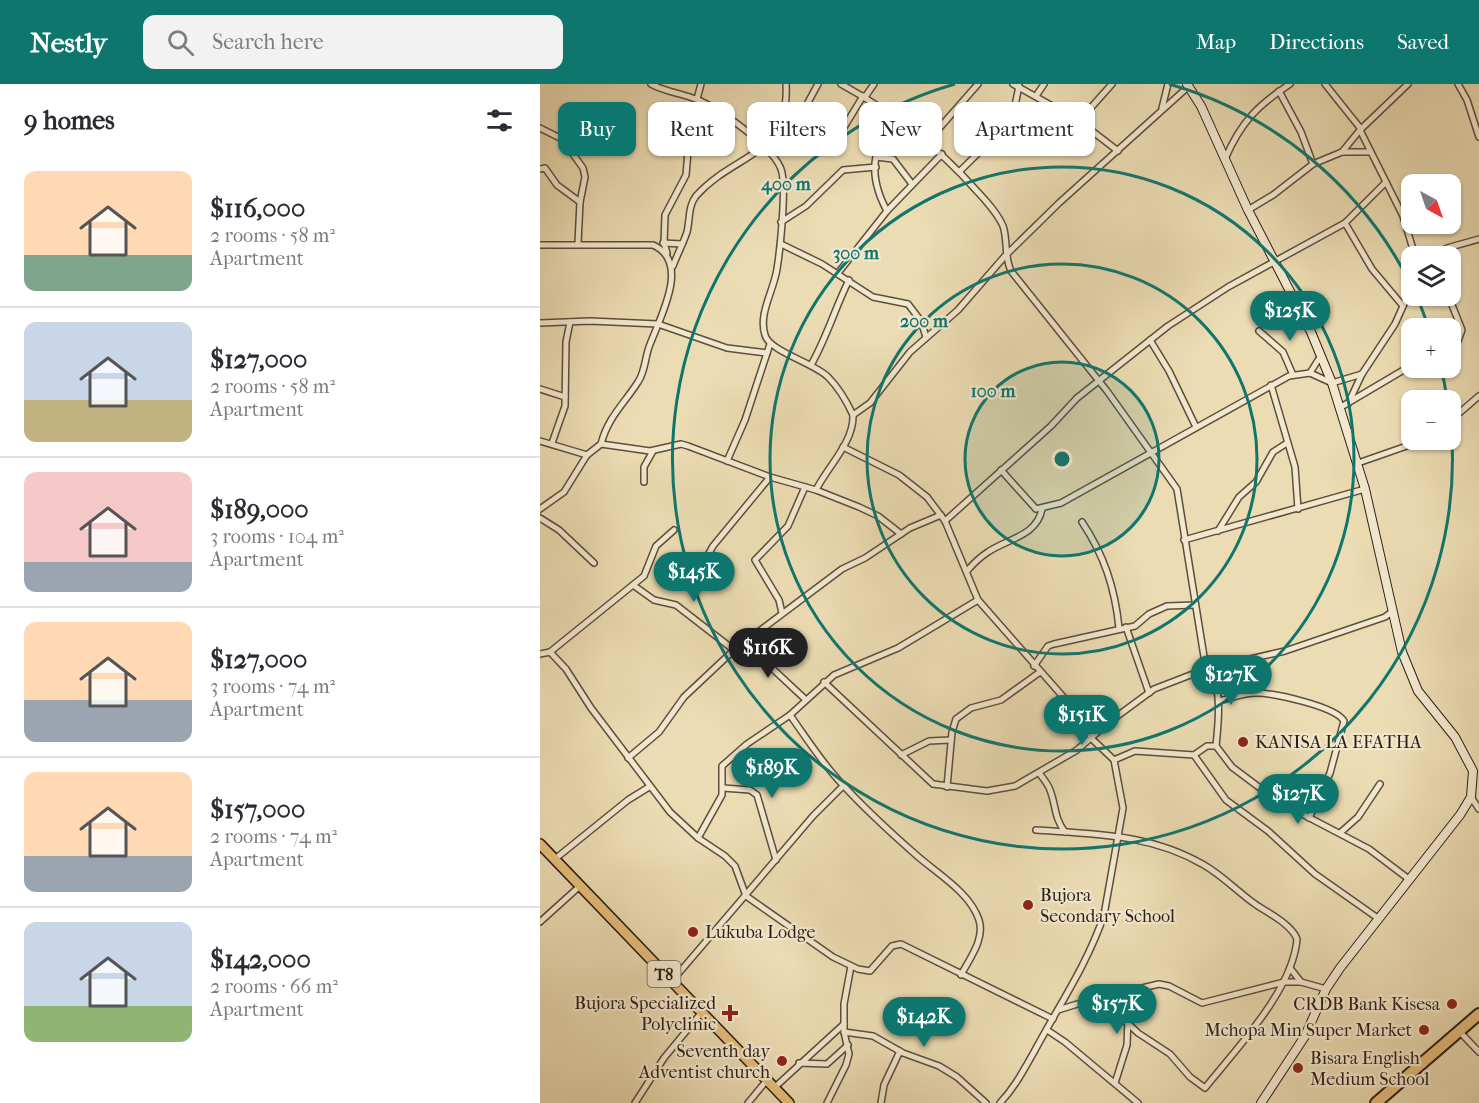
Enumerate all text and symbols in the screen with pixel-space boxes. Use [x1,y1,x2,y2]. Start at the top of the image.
search box [143,15,563,69]
text: Nestly [30,26,107,59]
icon: search [164,26,197,59]
text: Search here [212,29,324,55]
text: Map [1196,30,1236,54]
text: Directions [1269,30,1364,54]
text: Saved [1397,30,1449,54]
chip: Buy [558,102,636,156]
chip: Rent [648,102,735,156]
chip: Filters [747,102,847,156]
chip: New [859,102,942,156]
chip: Apartment [954,102,1095,156]
icon: filters [483,104,516,137]
text: 9 homes [24,105,115,136]
text: 400 m [760,174,812,195]
north arrow [1401,174,1461,234]
map controls [1401,174,1461,450]
text: $116,000 [210,193,305,224]
icon: home [72,195,144,267]
text: 2 rooms · 58 m² [210,224,335,247]
text: 300 m [833,243,880,264]
button: layers [1401,246,1461,306]
text: Apartment [210,247,304,270]
pin: $125K [1248,291,1332,342]
text: $125K [1264,299,1316,322]
text: 200 m [900,311,949,332]
button: + [1401,318,1461,378]
text: $127,000 [210,344,307,375]
icon: home [72,346,144,418]
text: 2 rooms · 58 m² [210,375,335,398]
text: 100 m [970,381,1017,402]
button: − [1401,390,1461,450]
text: Apartment [210,398,304,421]
centre of rings [1052,449,1072,469]
text: $189,000 [210,494,309,525]
icon: home [72,496,144,568]
text: 3 rooms · 104 m² [210,525,344,548]
text: Apartment [210,548,304,571]
pin: $145K [652,552,736,603]
text: $145K [668,560,720,583]
pin: $116K [726,628,810,679]
text: $116K [743,636,793,659]
text: $127,000 [210,644,307,675]
icon: home [72,646,144,718]
pin: $127K [1189,655,1273,706]
text: $127K [1205,663,1257,686]
text: 3 rooms · 74 m² [210,675,335,698]
pin: $151K [1040,695,1124,746]
text: Apartment [210,698,304,721]
text: $151K [1058,703,1106,726]
place label: KANISA LA EFATHA [1255,732,1422,753]
marker: KANISA LA EFATHA [1236,735,1250,749]
pin: $189K [730,748,814,799]
text: $189K [745,756,799,779]
pin: $127K [1256,774,1340,825]
text: $127K [1272,782,1324,805]
text: $157,000 [210,794,305,825]
icon: home [72,796,144,868]
text: 2 rooms · 74 m² [210,825,337,848]
text: Apartment [210,848,304,871]
place label: Bujora Secondary School [1040,885,1175,927]
marker: Bujora Secondary School [1021,898,1035,912]
place label: Lukuba Lodge [705,922,815,943]
marker: Lukuba Lodge [686,925,700,939]
text: $142,000 [210,944,311,975]
icon: home [72,946,144,1018]
road number: T8 [648,961,680,987]
text: 2 rooms · 66 m² [210,975,338,998]
pin: $157K [1075,984,1159,1035]
text: $157K [1092,992,1142,1015]
place label: Bujora Specialized Polyclinic [574,993,716,1035]
place label: CRDB Bank Kisesa [1293,994,1441,1015]
pin: $142K [882,997,966,1048]
marker: CRDB Bank Kisesa [1445,997,1459,1011]
text: Apartment [210,998,304,1021]
marker: Bujora Specialized Polyclinic [721,1004,739,1022]
text: $142K [897,1005,951,1028]
place label: Mchopa Min Super Market [1204,1020,1413,1041]
marker: Mchopa Min Super Market [1417,1023,1431,1037]
place label: Seventh day Adventist church [638,1041,771,1083]
place label: Bisara English Medium School [1310,1048,1429,1090]
marker: Seventh day Adventist church [775,1054,789,1068]
marker: Bisara English Medium School [1291,1061,1305,1075]

